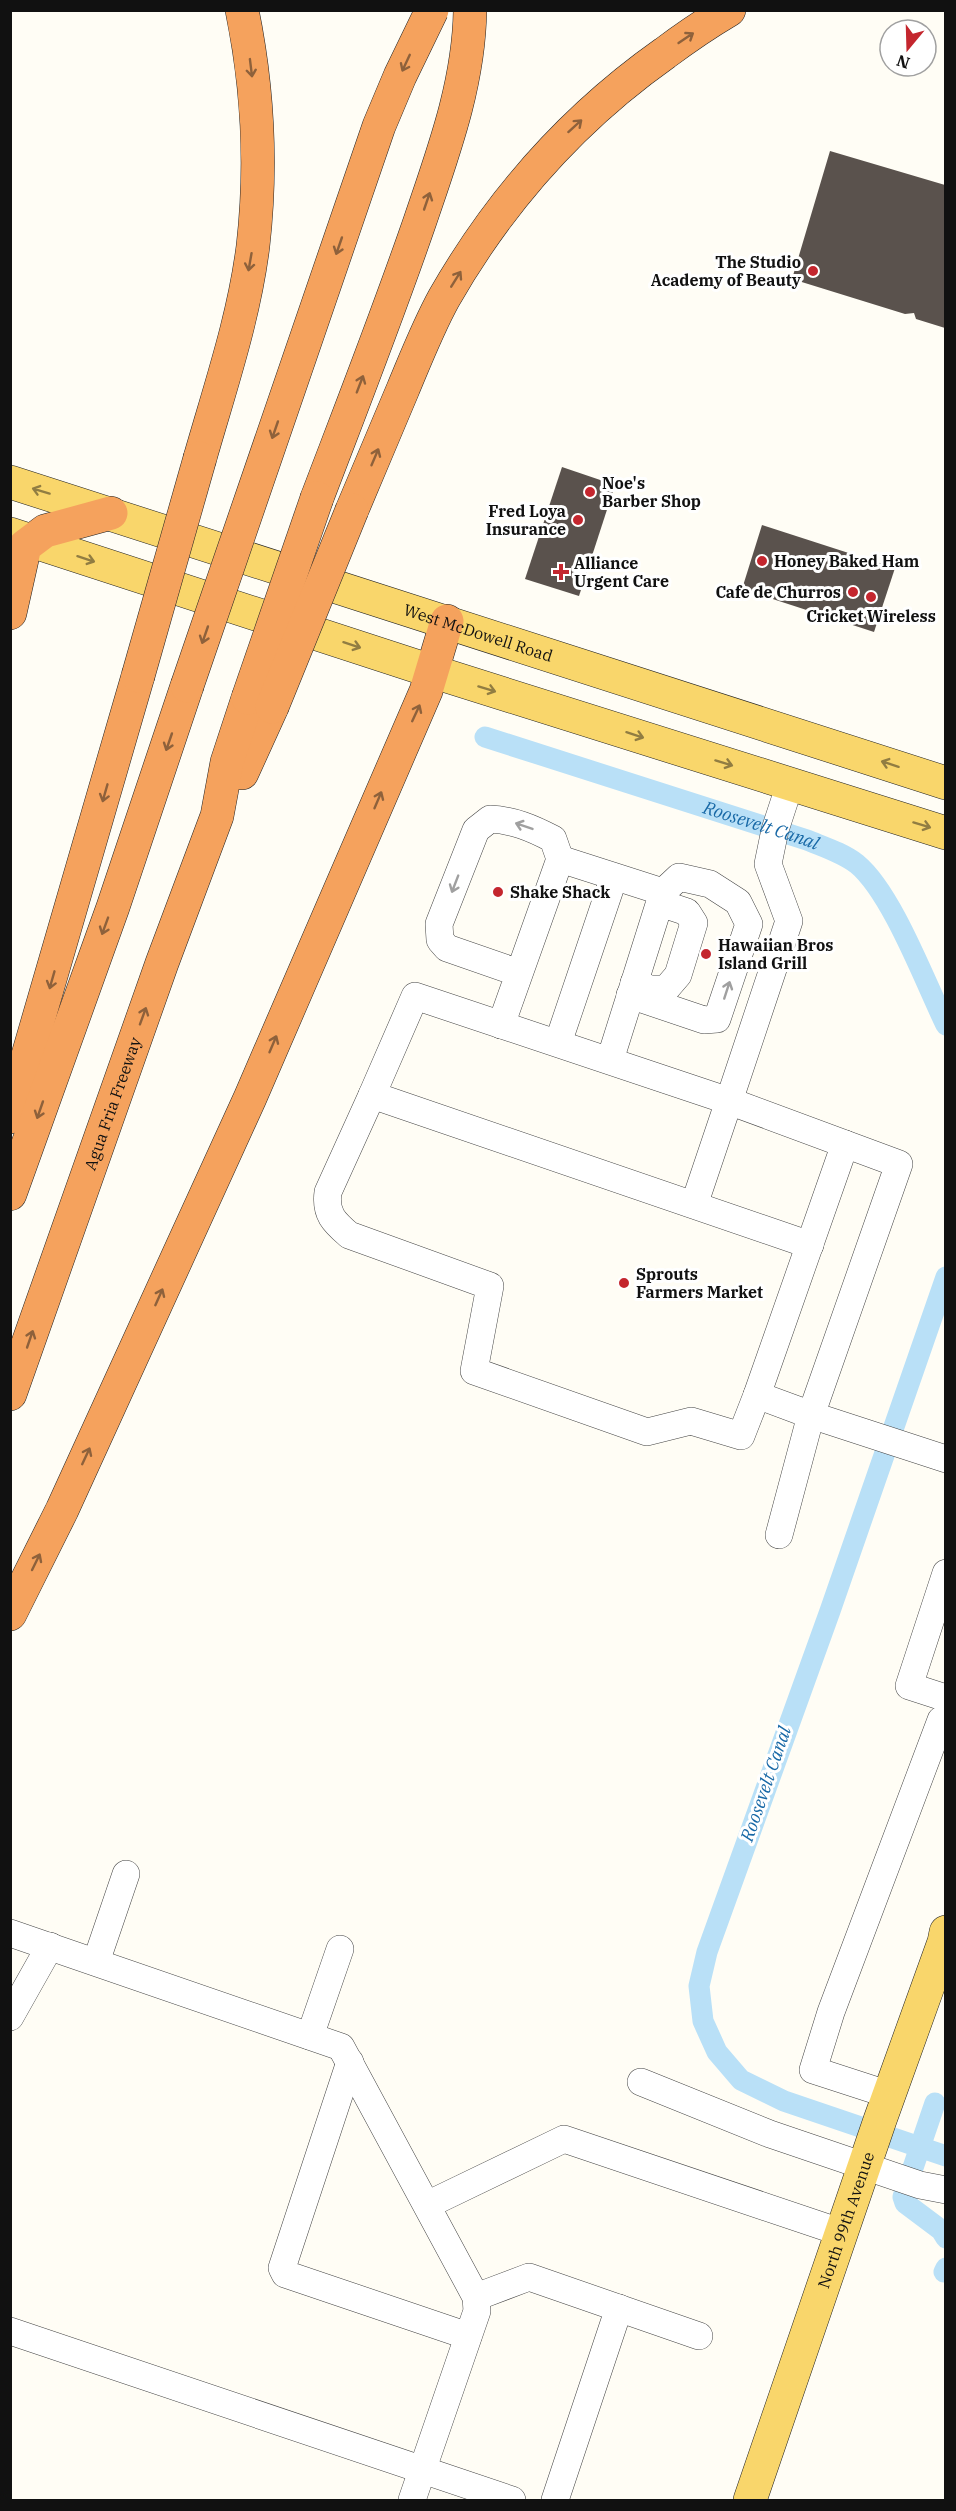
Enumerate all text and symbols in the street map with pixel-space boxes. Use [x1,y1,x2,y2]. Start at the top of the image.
north arrow [878,18,938,78]
one-way arrow [677,32,693,44]
text: N [894,51,912,74]
one-way arrow [399,53,411,71]
one-way arrow [246,58,257,78]
one-way arrow [568,119,583,134]
one-way arrow [422,192,433,211]
one-way arrow [333,236,344,255]
one-way arrow [244,252,255,272]
place label: The Studio Academy of Beauty [651,252,802,290]
marker: The Studio Academy of Beauty [806,264,820,278]
one-way arrow [449,271,462,288]
one-way arrow [355,375,366,394]
one-way arrow [269,420,280,439]
one-way arrow [370,448,381,466]
place label: Noe's Barber Shop [602,473,701,511]
one-way arrow [32,485,51,496]
marker: Noe's Barber Shop [583,485,597,499]
place label: Fred Loya Insurance [486,501,566,539]
marker: Fred Loya Insurance [571,513,585,527]
place label: Honey Baked Ham [774,551,920,571]
place label: Alliance Urgent Care [574,553,669,591]
one-way arrow [76,554,95,565]
marker: Honey Baked Ham [755,554,769,568]
marker: Alliance Urgent Care [552,563,570,581]
place label: Cafe de Churros [715,582,841,602]
marker: Cafe de Churros [846,585,860,599]
marker: Cricket Wireless [864,590,878,604]
street label: West McDowell Road [401,599,556,666]
place label: Cricket Wireless [806,606,936,626]
one-way arrow [199,625,210,644]
one-way arrow [342,641,361,652]
one-way arrow [477,684,496,695]
one-way arrow [411,705,422,723]
one-way arrow [625,730,644,741]
one-way arrow [162,732,173,751]
one-way arrow [714,758,733,769]
one-way arrow [881,758,900,769]
one-way arrow [99,783,111,802]
one-way arrow [372,791,384,809]
water label: Roosevelt Canal [700,795,823,855]
one-way arrow [515,819,534,830]
one-way arrow [912,820,931,831]
one-way arrow [448,874,459,893]
place label: Shake Shack [510,882,610,902]
marker: Shake Shack [491,885,505,899]
one-way arrow [99,916,110,935]
place label: Hawaiian Bros Island Grill [718,935,833,973]
marker: Hawaiian Bros Island Grill [699,947,713,961]
one-way arrow [46,970,57,989]
one-way arrow [722,981,733,1000]
one-way arrow [139,1008,150,1026]
street label: Agua Fria Freeway [80,1034,145,1173]
one-way arrow [268,1035,279,1053]
one-way arrow [34,1100,45,1119]
place label: Sprouts Farmers Market [636,1264,763,1302]
marker: Sprouts Farmers Market [617,1276,631,1290]
one-way arrow [154,1289,166,1307]
one-way arrow [25,1330,36,1349]
one-way arrow [81,1448,93,1466]
one-way arrow [31,1553,43,1571]
water label: Roosevelt Canal [735,1722,796,1845]
street label: North 99th Avenue [813,2149,878,2291]

